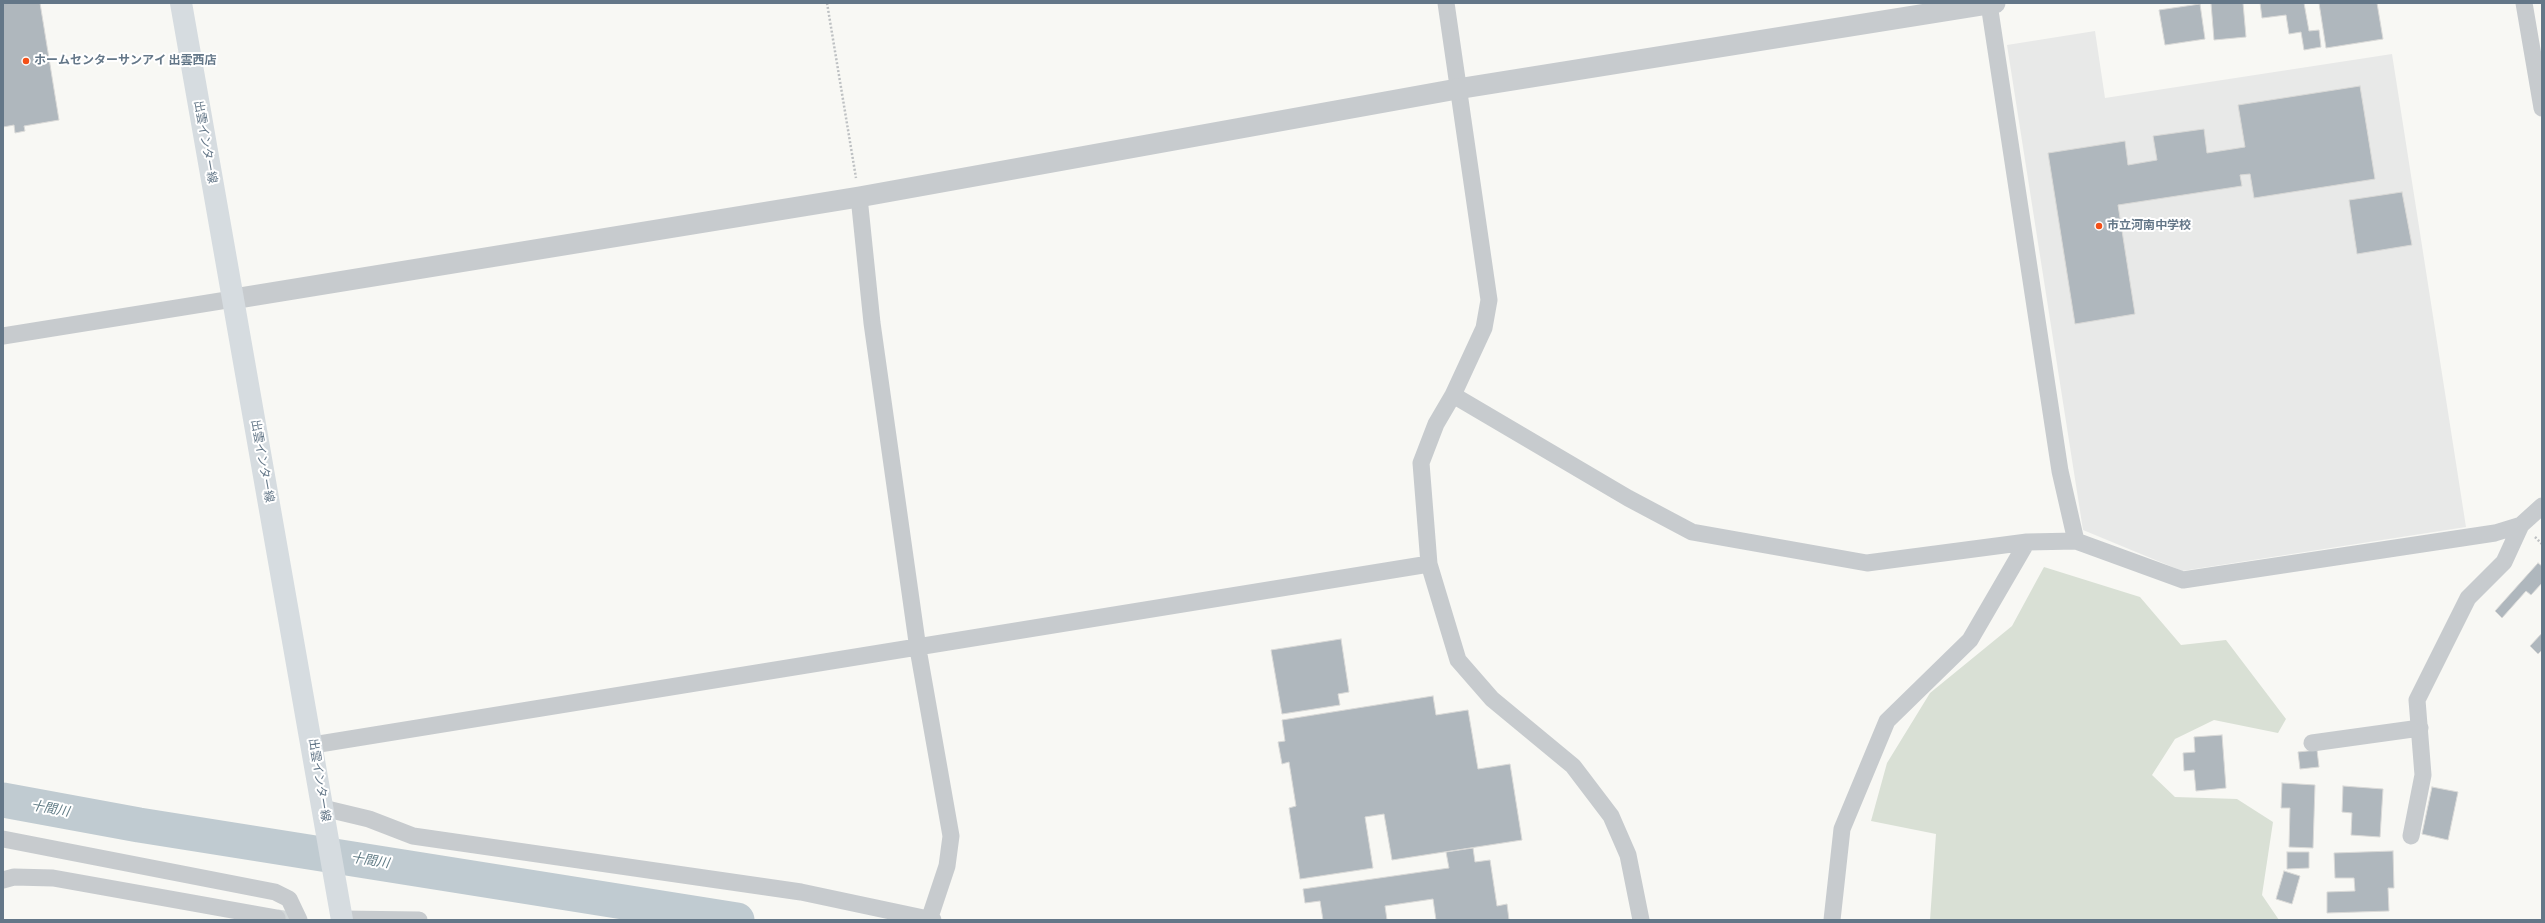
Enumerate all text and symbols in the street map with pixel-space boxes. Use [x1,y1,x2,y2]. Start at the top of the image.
place label: ホームセンターサンアイ 出雲西店 [34,54,216,68]
marker: ホームセンターサンアイ 出雲西店 [21,56,31,66]
street label: 出雲インター線 [191,99,219,185]
place label: 市立河南中学校 [2107,219,2191,233]
marker: 市立河南中学校 [2094,221,2104,231]
street label: 出雲インター線 [248,418,276,504]
street label: 出雲インター線 [305,737,333,823]
water label: 十間川 [29,798,71,820]
water label: 十間川 [350,850,390,872]

